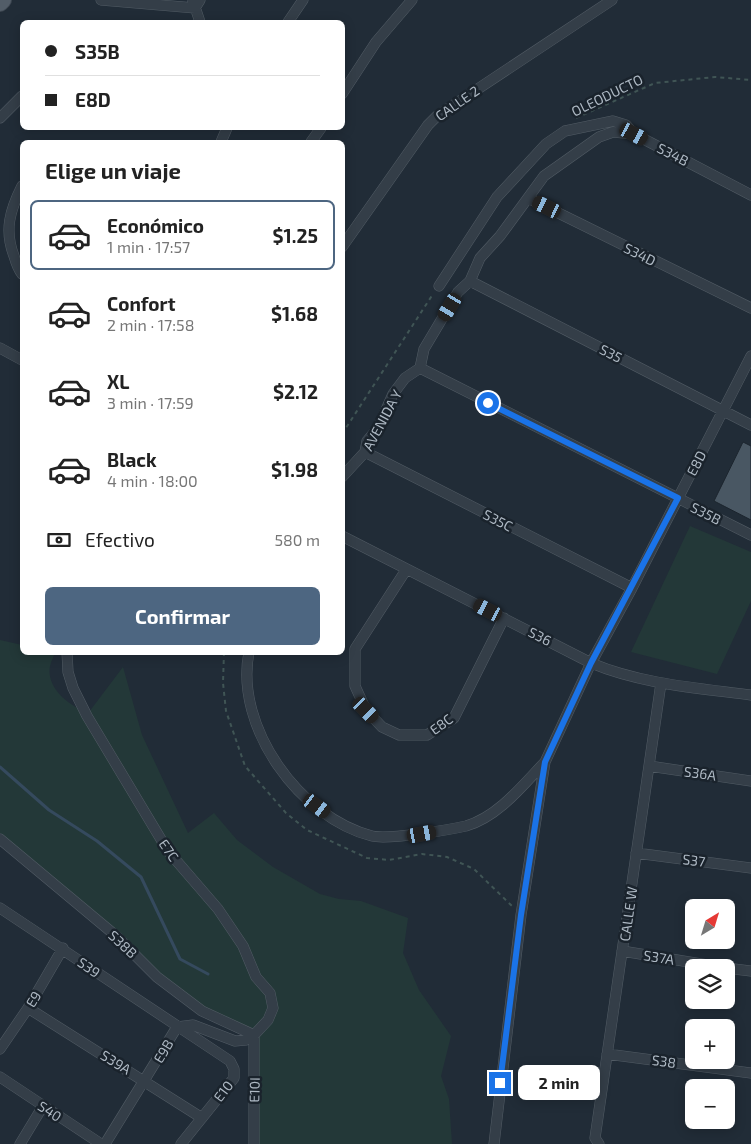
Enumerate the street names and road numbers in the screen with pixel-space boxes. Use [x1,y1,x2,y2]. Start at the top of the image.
street label: OLEODUCTO [568,70,646,120]
street label: CALLE 2 [432,82,482,124]
street label: S34B [654,139,692,169]
street label: S34D [621,239,659,269]
street label: S35 [597,340,625,366]
street label: AVENIDA Y [359,387,405,453]
street label: E8D [683,448,709,478]
street label: S35B [688,498,724,528]
street label: S35C [480,505,516,535]
street label: S36 [526,623,554,649]
street label: E8C [426,710,456,738]
street label: S36A [683,762,717,784]
street label: E7C [155,836,183,864]
street label: S37 [682,850,706,870]
street label: CALLE W [616,886,640,942]
street label: S38B [105,927,141,961]
street label: S37A [642,946,676,968]
street label: S39 [74,953,104,981]
street label: E9 [22,988,44,1010]
street label: E9B [149,1036,177,1066]
street label: S39A [98,1046,134,1078]
street label: S38 [651,1051,677,1071]
street label: E10 [210,1077,236,1105]
street label: E10I [245,1077,263,1103]
street label: S40 [35,1097,65,1125]

